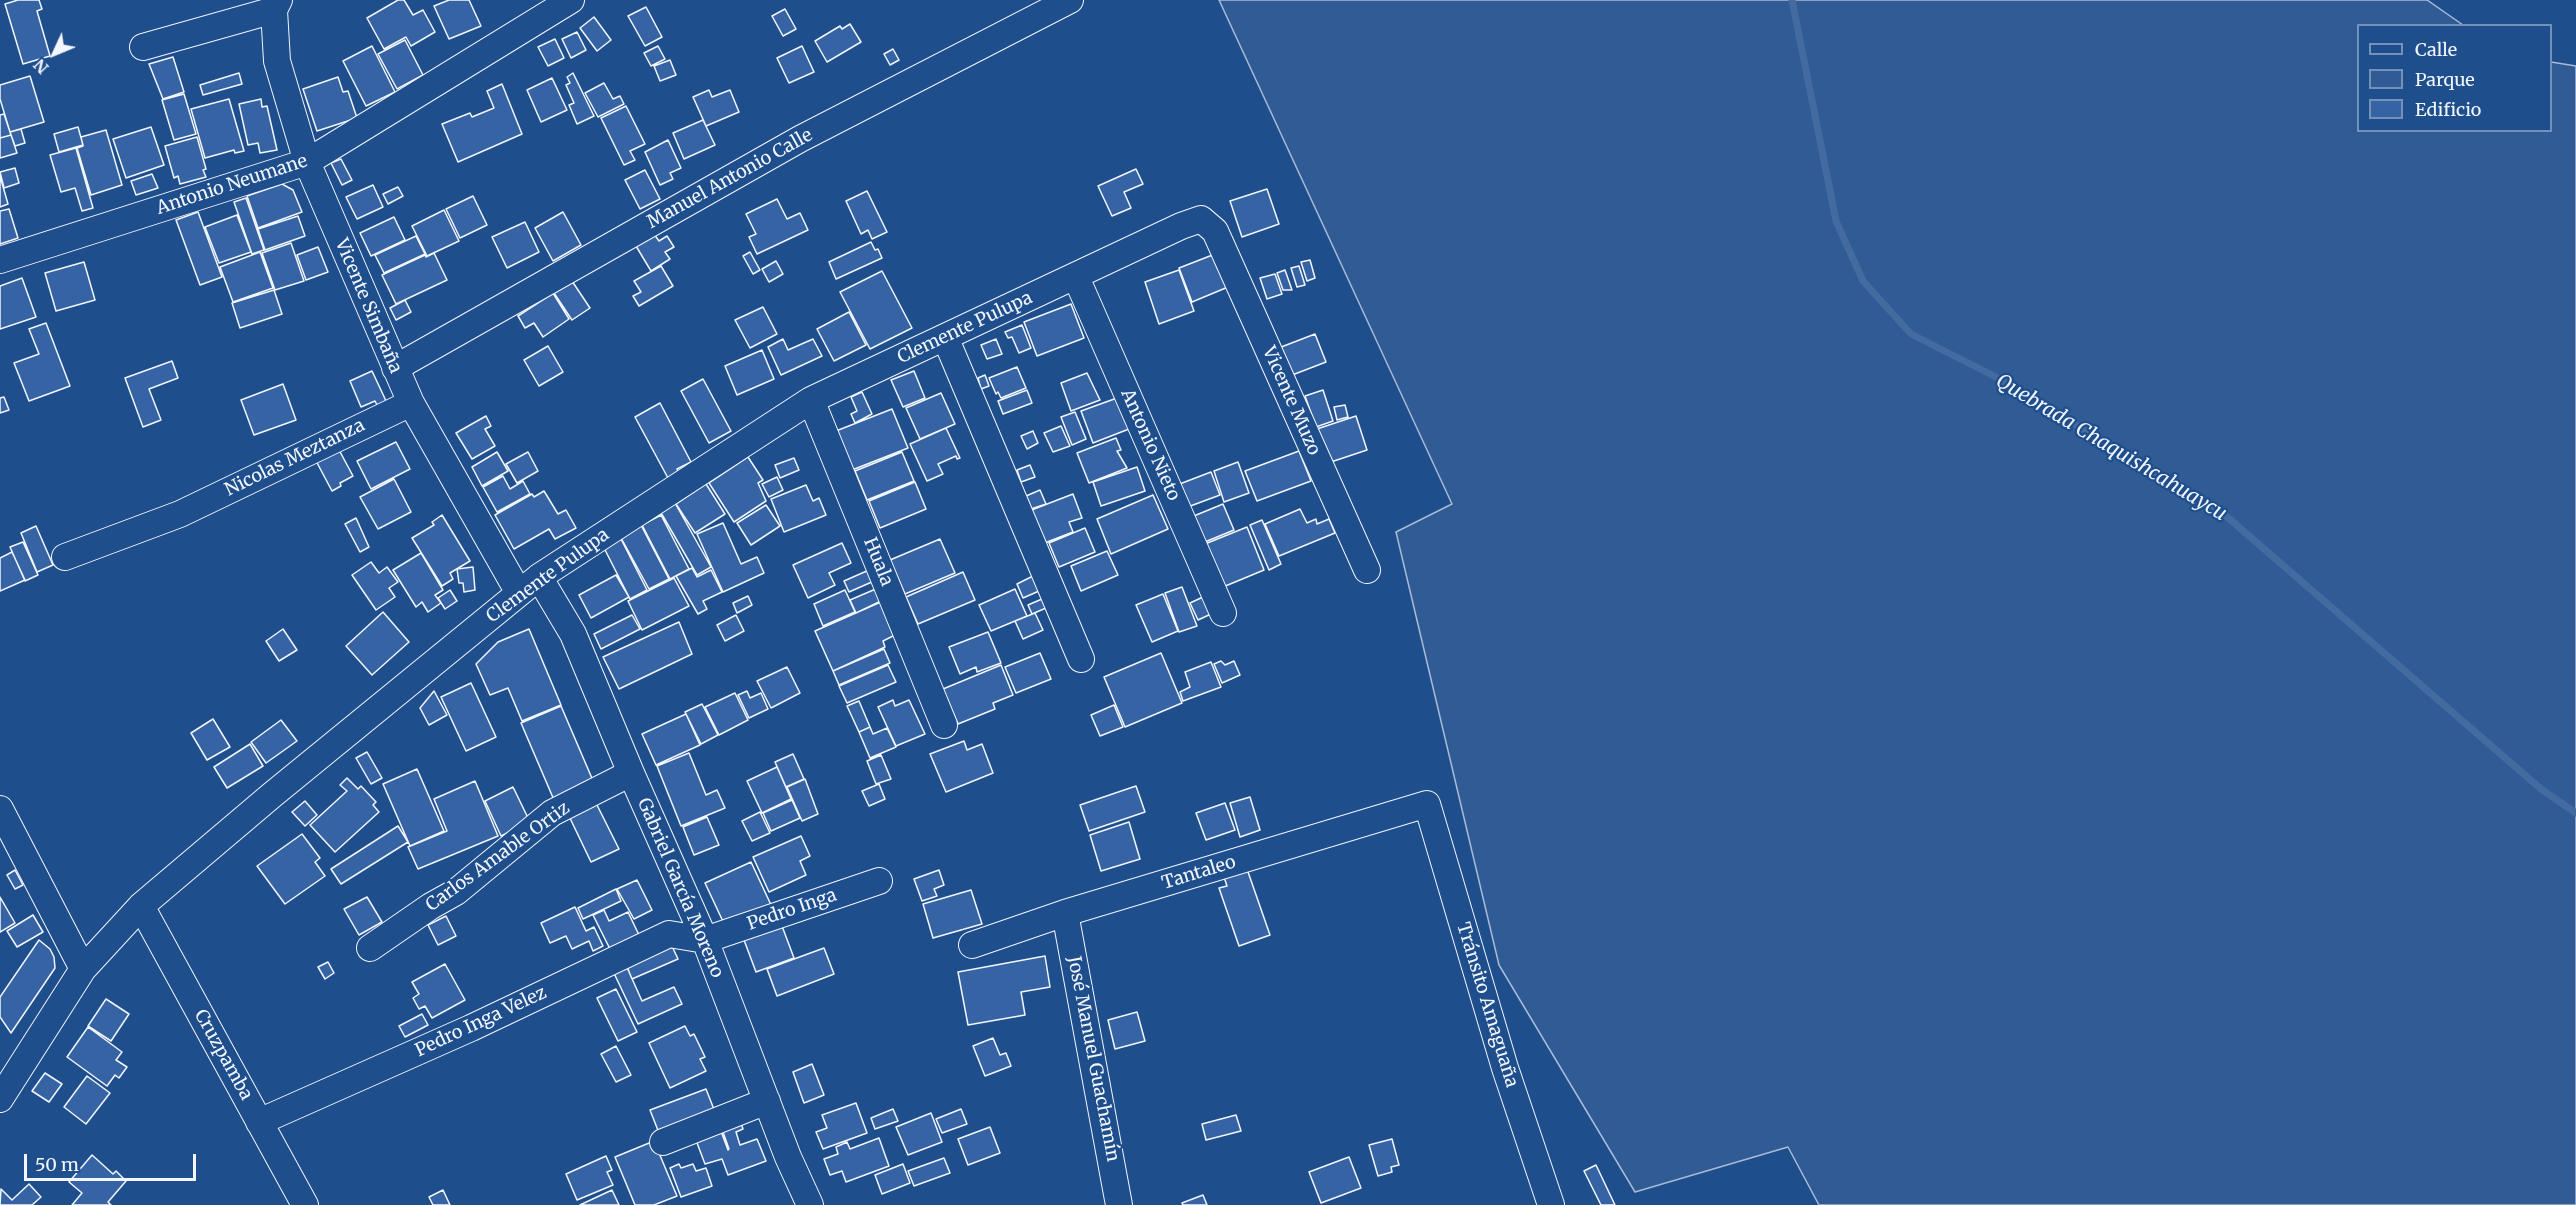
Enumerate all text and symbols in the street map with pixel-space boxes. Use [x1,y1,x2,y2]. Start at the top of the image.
north arrow [24,24,84,84]
legend [2357,24,2552,132]
text: Calle [2415,38,2457,61]
text: N [29,55,53,78]
text: Parque [2415,68,2475,91]
text: Edificio [2415,98,2481,121]
street label: Manuel Antonio Calle [644,125,816,233]
street label: Antonio Neumane [154,150,310,220]
street label: Vicente Simbaña [330,235,406,377]
street label: Clemente Pulupa [894,287,1036,369]
street label: Vicente Muzo [1257,343,1325,459]
water label: Quebrada Chaquishcahuaycu [1991,369,2231,527]
street label: Antonio Nieto [1116,386,1184,504]
street label: Nicolas Meztanza [222,415,368,501]
street label: Clemente Pulupa [483,524,613,628]
street label: Huala [859,535,897,589]
street label: Gabriel García Moreno [632,795,728,981]
street label: Carlos Amable Ortiz [422,798,574,916]
street label: Tantaleo [1159,852,1239,894]
street label: Pedro Inga [745,885,839,935]
street label: Tránsito Amaguaña [1452,920,1522,1090]
street label: José Manuel Guachamín [1062,955,1124,1163]
street label: Pedro Inga Velez [412,982,550,1062]
street label: Cruzpamba [189,1006,257,1104]
scale bar [27,1142,200,1180]
text: 50 m [35,1153,79,1176]

